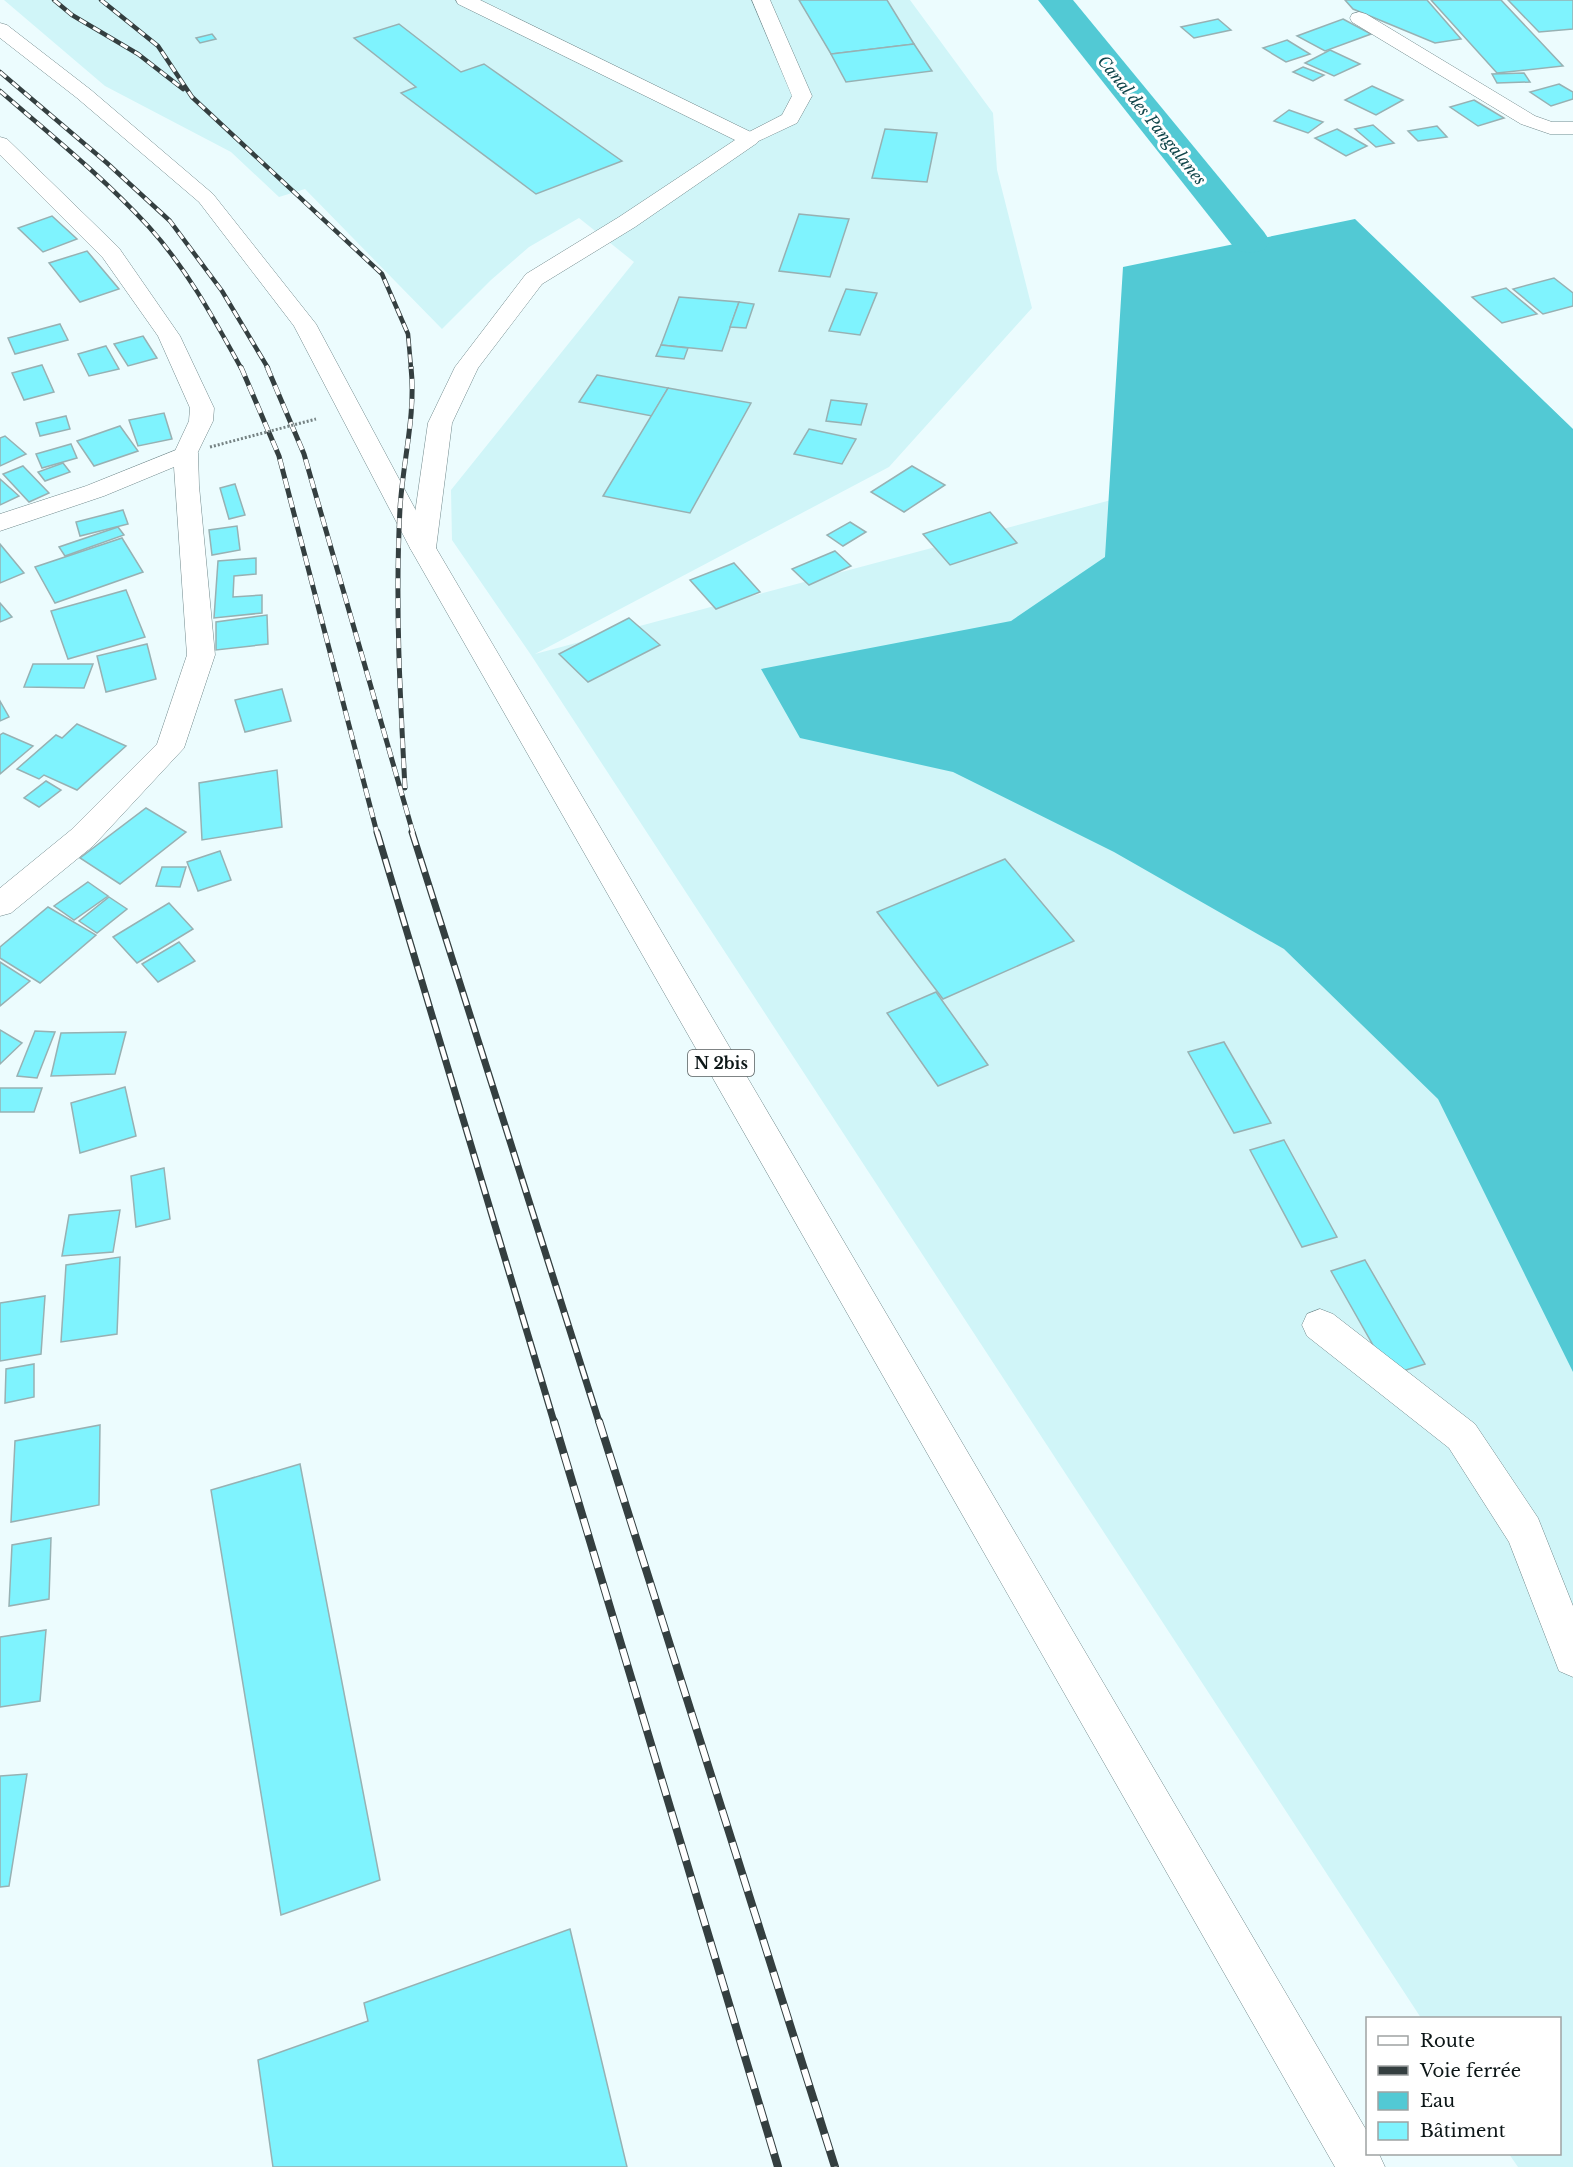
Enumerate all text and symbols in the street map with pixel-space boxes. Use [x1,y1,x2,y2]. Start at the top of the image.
water label: Canal des Pangalanes [1094,51,1210,189]
road number: N 2bis [688,1050,754,1076]
legend [1366,2017,1561,2155]
text: Route [1420,2030,1475,2052]
text: Voie ferrée [1419,2060,1521,2082]
text: Eau [1420,2090,1455,2112]
text: Bâtiment [1420,2120,1506,2142]

